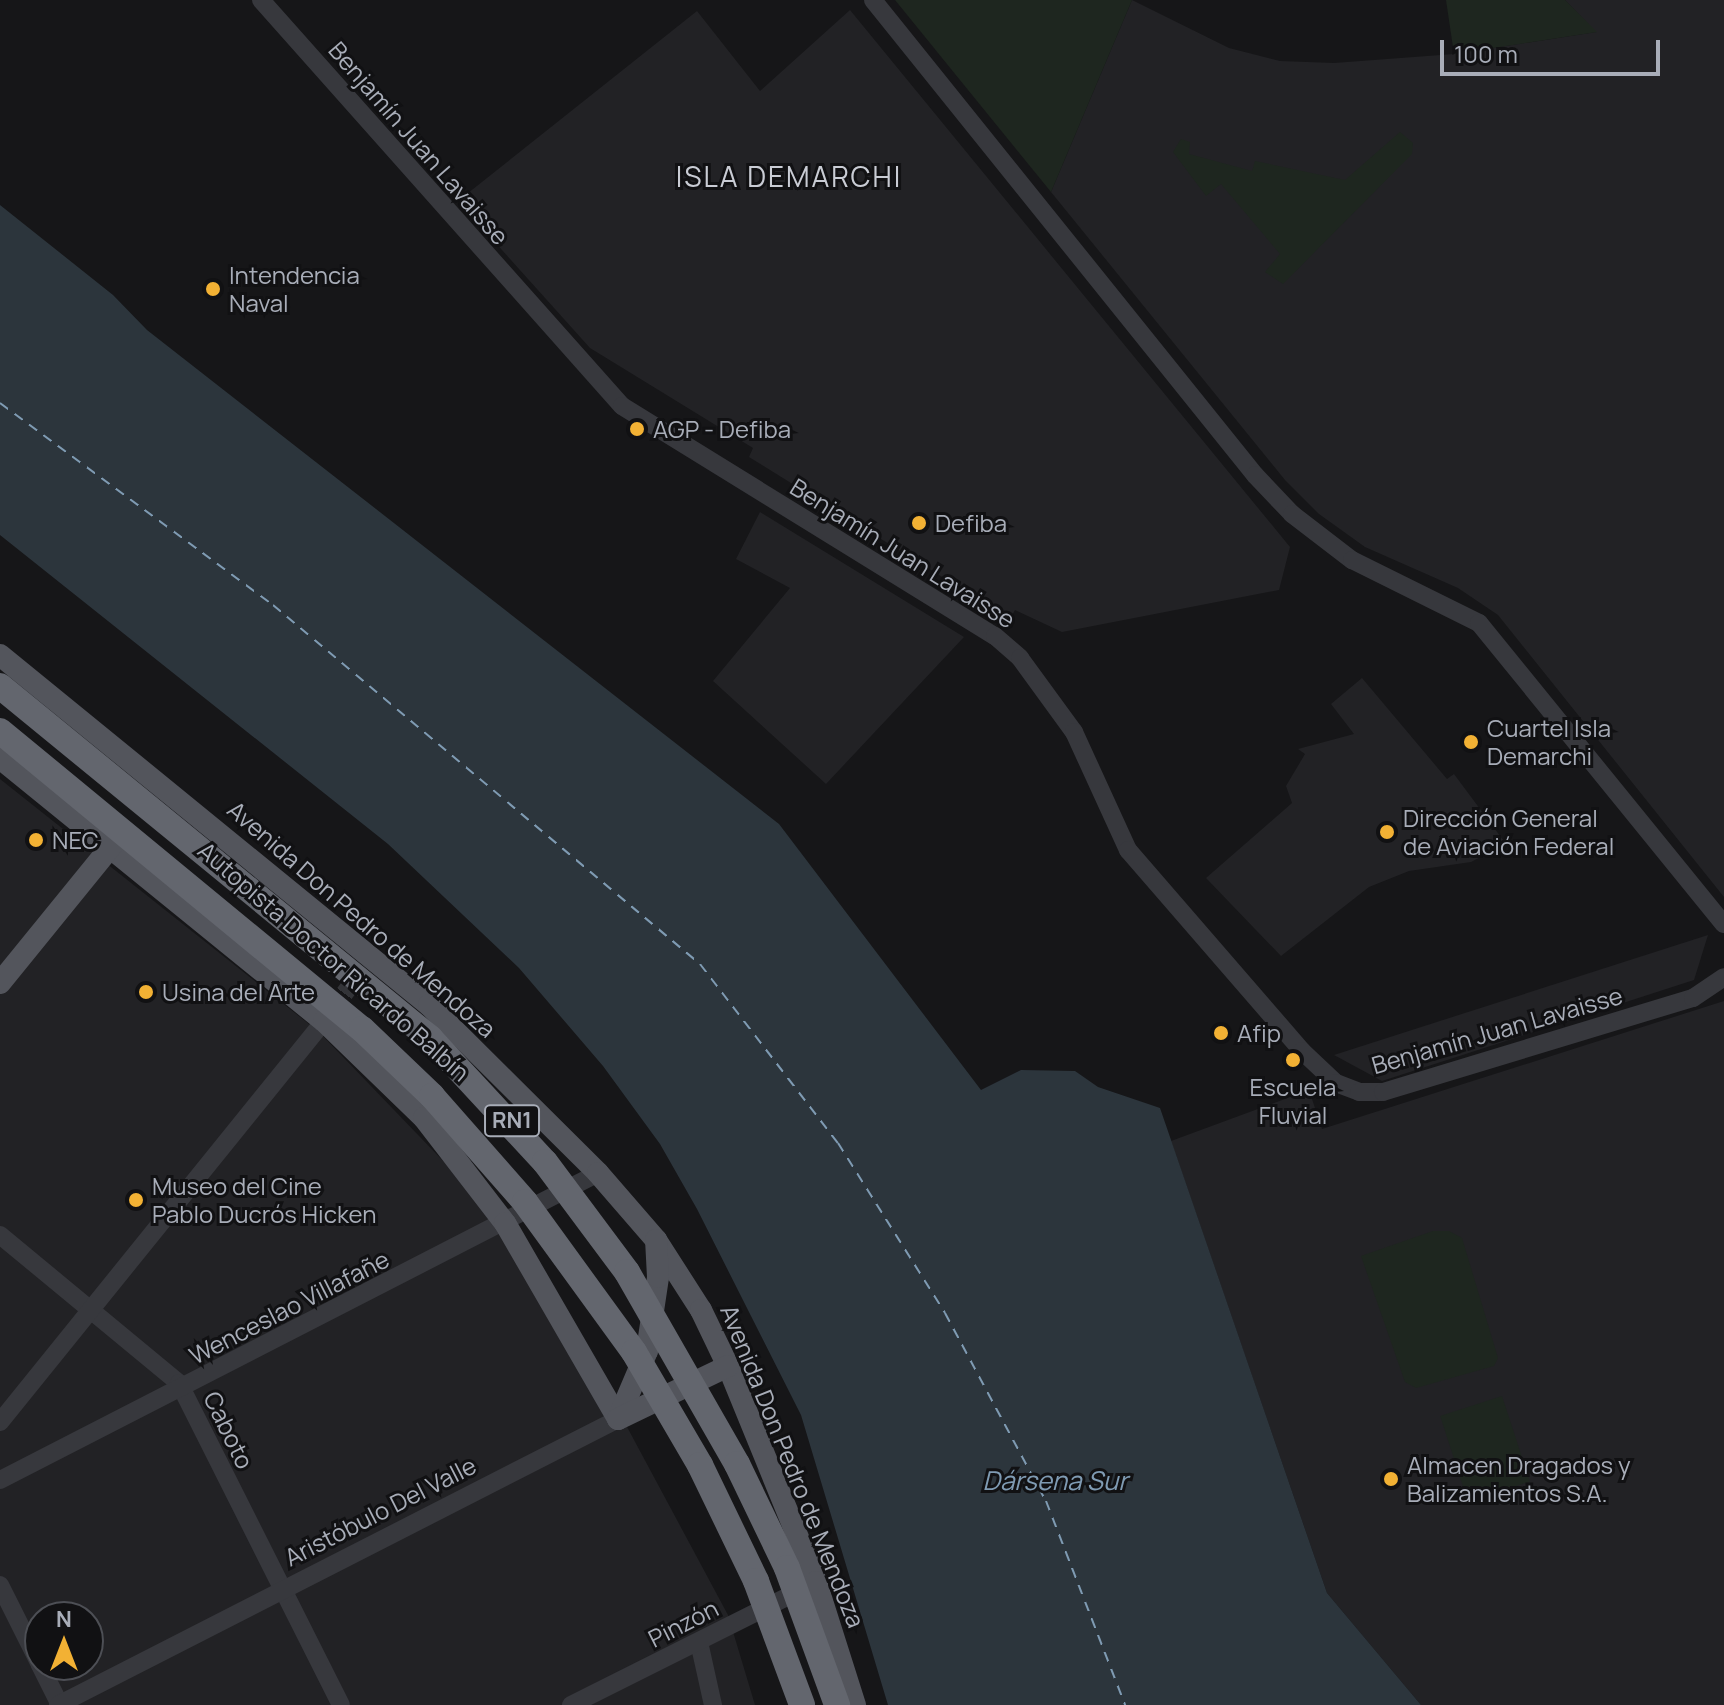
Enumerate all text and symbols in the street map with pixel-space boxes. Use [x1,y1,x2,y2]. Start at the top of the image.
scale bar [1444,24,1664,74]
street label: Benjamín Juan Lavaisse [323,36,515,250]
text: 100 m [1454,37,1518,70]
district label: ISLA DEMARCHI [676,159,902,193]
place label: Intendencia Naval [229,261,360,317]
marker: Intendencia Naval [204,280,222,298]
place label: AGP - Defiba [653,415,791,443]
marker: AGP - Defiba [628,420,646,438]
street label: Benjamín Juan Lavaisse [785,472,1021,634]
place label: Defiba [935,509,1007,537]
marker: Defiba [910,514,928,532]
place label: Cuartel Isla Demarchi [1487,714,1611,770]
marker: Cuartel Isla Demarchi [1462,733,1480,751]
street label: Avenida Don Pedro de Mendoza [222,795,502,1043]
place label: Dirección General de Aviación Federal [1403,804,1614,860]
marker: Dirección General de Aviación Federal [1378,823,1396,841]
place label: NEC [52,826,99,854]
marker: NEC [27,831,45,849]
street label: Autopista Doctor Ricardo Balbín [193,835,475,1087]
place label: Usina del Arte [162,978,315,1006]
street label: Benjamín Juan Lavaisse [1368,980,1626,1080]
marker: Usina del Arte [137,983,155,1001]
place label: Afip [1237,1019,1281,1047]
marker: Afip [1212,1024,1230,1042]
marker: Escuela Fluvial [1284,1051,1302,1069]
place label: Escuela Fluvial [1250,1073,1336,1129]
road number: RN1 [484,1103,540,1139]
place label: Museo del Cine Pablo Ducrós Hicken [152,1172,377,1228]
marker: Museo del Cine Pablo Ducrós Hicken [127,1191,145,1209]
street label: Wenceslao Villafañe [184,1244,394,1370]
street label: Avenida Don Pedro de Mendoza [715,1300,871,1632]
street label: Caboto [198,1387,260,1473]
street label: Aristóbulo Del Valle [279,1450,481,1572]
place label: Almacen Dragados y Balizamientos S.A. [1407,1451,1631,1507]
water label: Dársena Sur [982,1465,1128,1497]
marker: Almacen Dragados y Balizamientos S.A. [1382,1470,1400,1488]
street label: Pinzón [643,1593,723,1653]
north arrow [24,1601,104,1681]
text: N [56,1604,72,1634]

